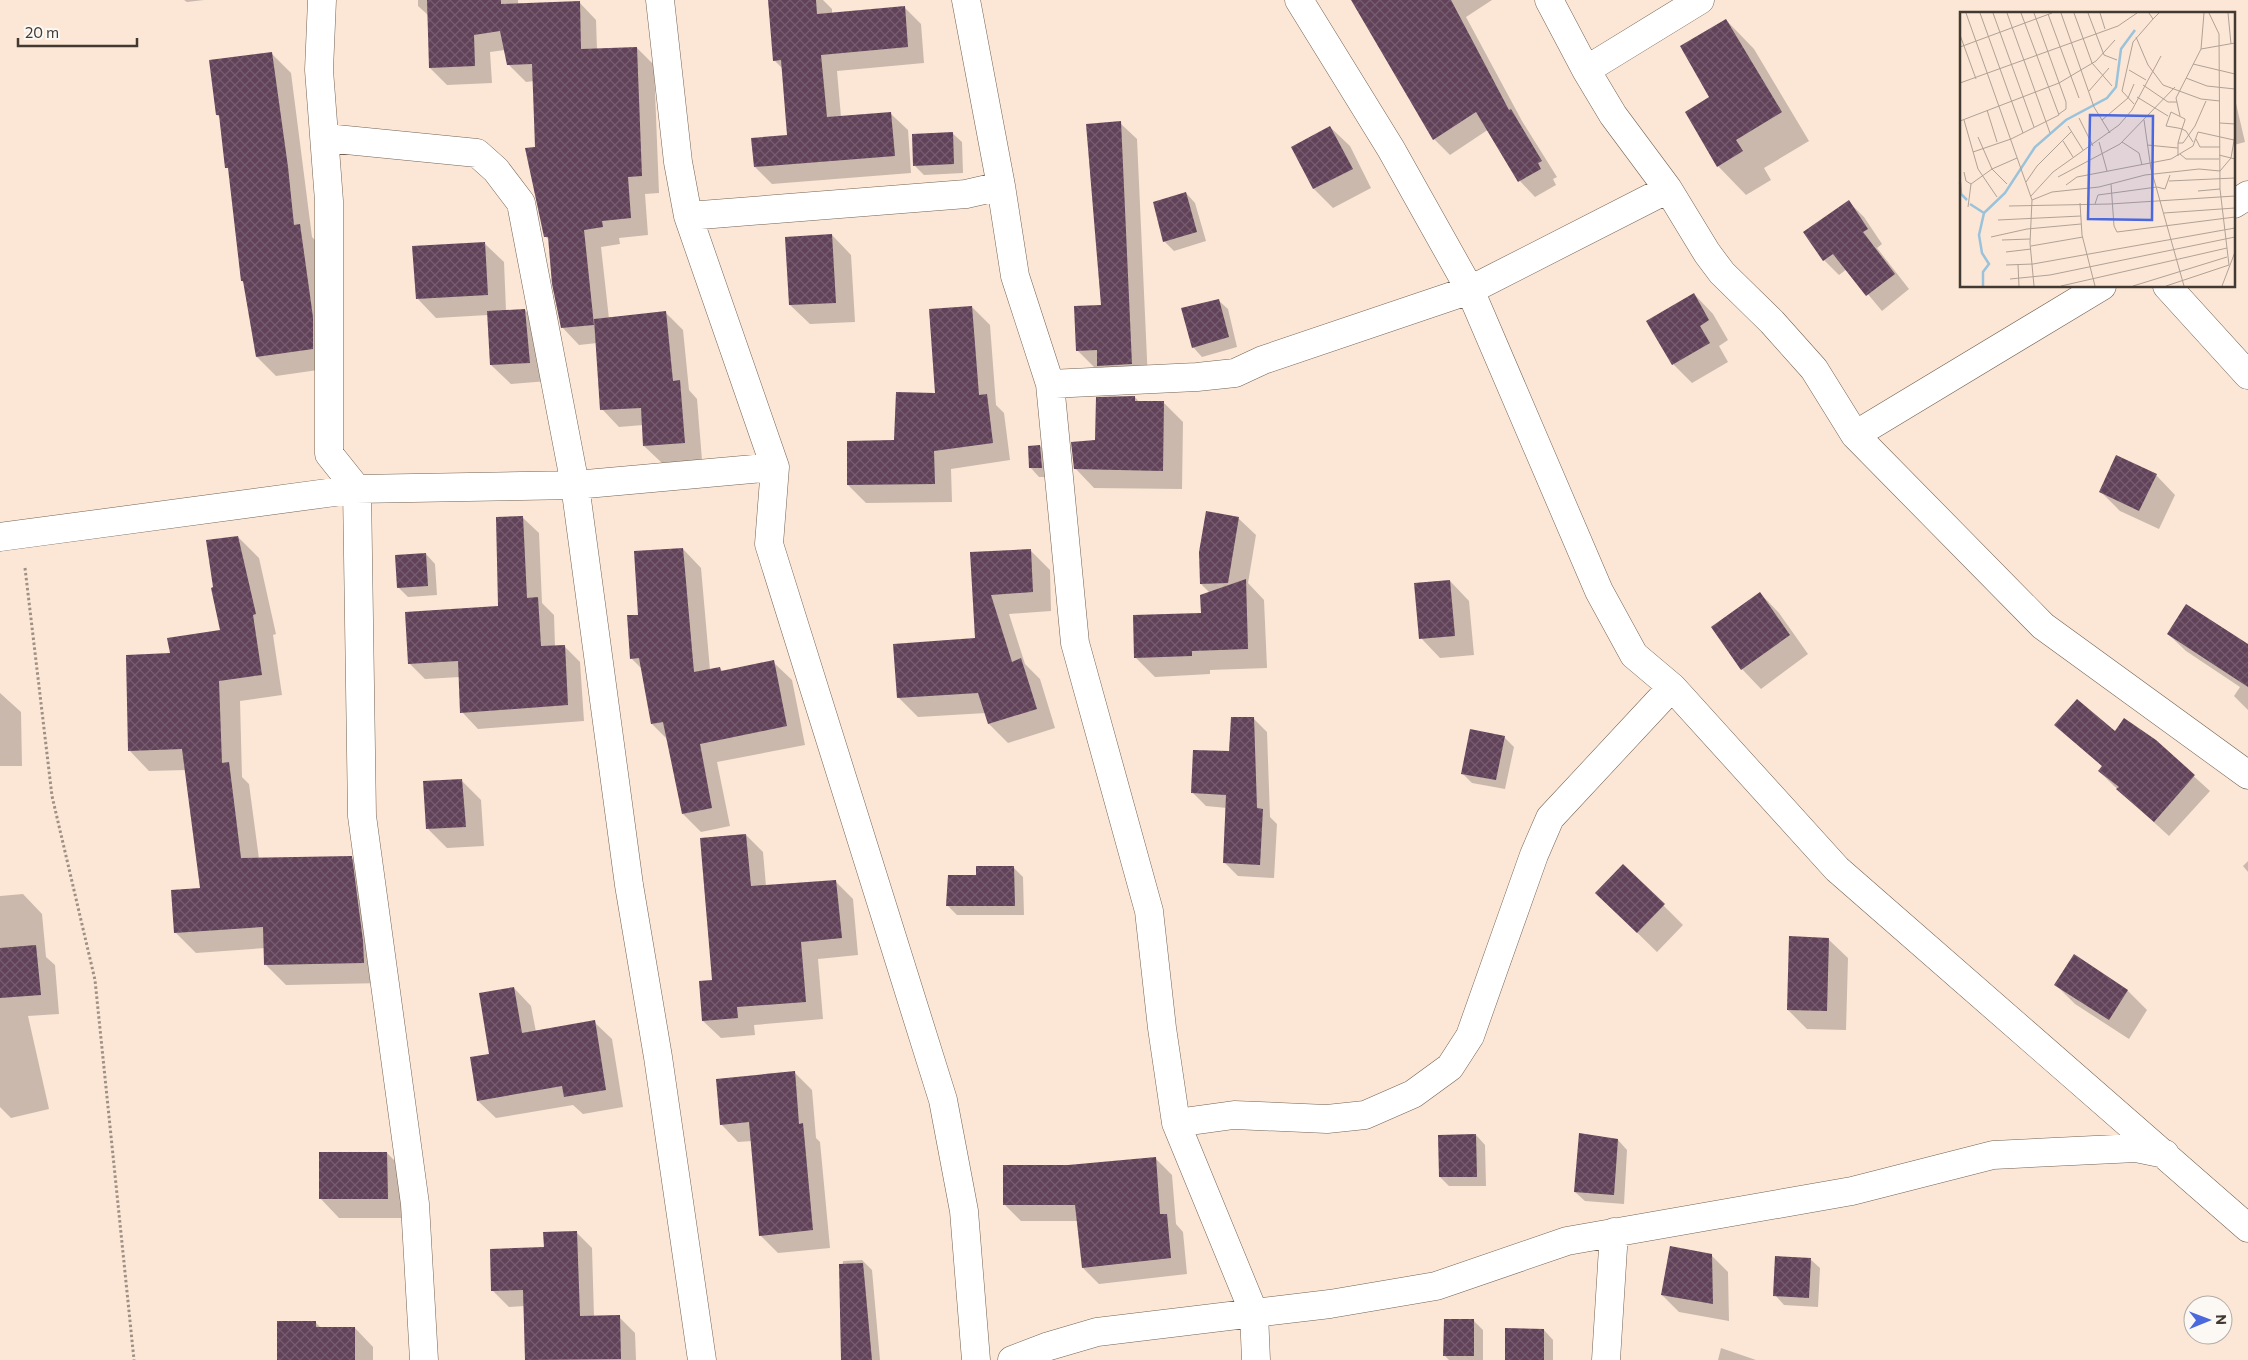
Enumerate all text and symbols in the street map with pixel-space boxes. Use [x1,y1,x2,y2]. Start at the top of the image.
inset map [1960,12,2236,288]
scale bar [18,15,136,47]
text: 20 m [25,23,59,41]
north arrow [2183,1295,2233,1345]
text: N [2213,1314,2230,1325]

